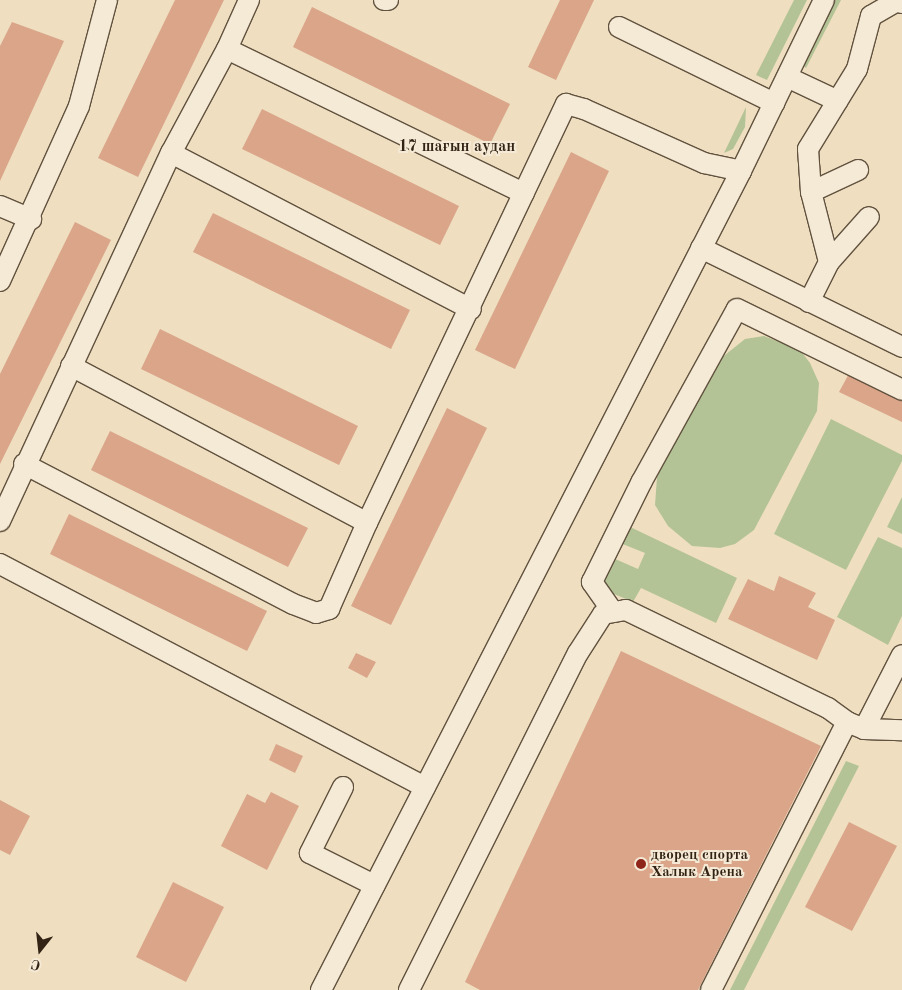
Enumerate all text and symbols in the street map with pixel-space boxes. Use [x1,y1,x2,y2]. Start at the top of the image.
district label: 17 шағын аудан [399,137,515,157]
place label: дворец спорта Халык Арена [651,846,748,881]
marker: дворец спорта Халык Арена [635,858,647,870]
north arrow [15,925,65,975]
text: С [29,956,42,972]

